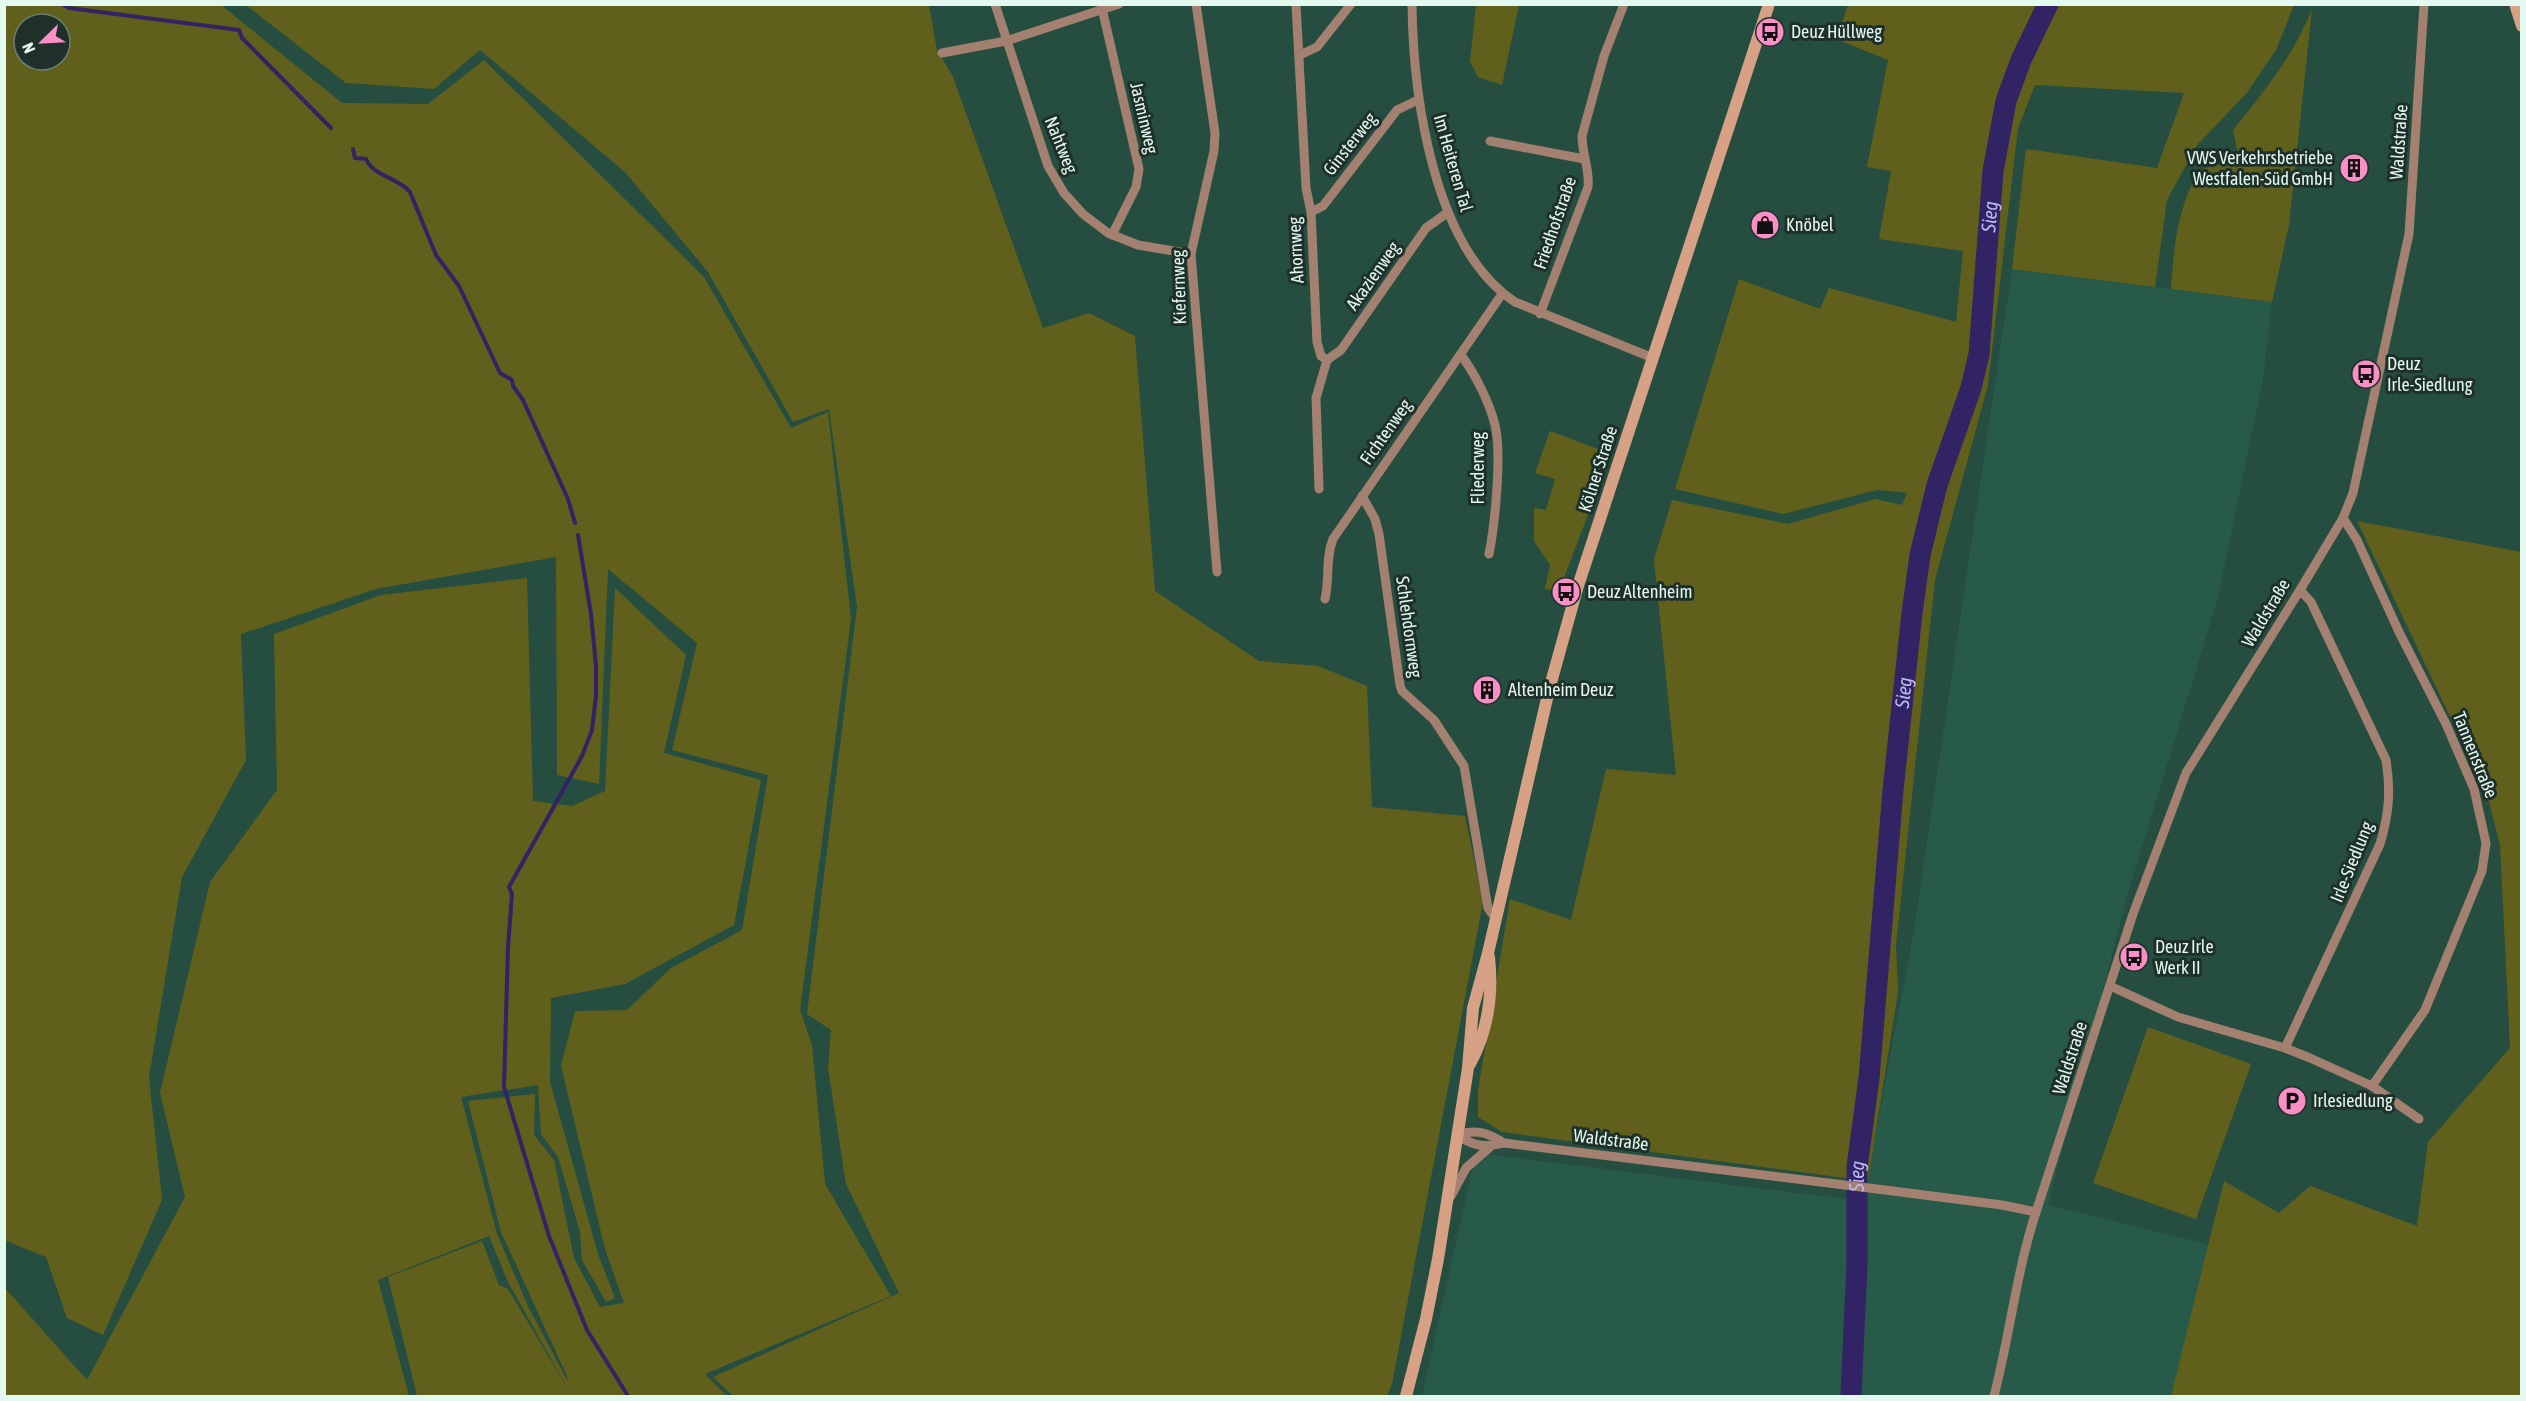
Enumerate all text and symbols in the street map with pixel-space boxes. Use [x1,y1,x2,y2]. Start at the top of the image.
north arrow [12,12,72,72]
bus stop icon: Deuz Hüllweg [1754,16,1786,48]
place label: Deuz Hüllweg [1791,21,1882,42]
text: N [18,40,38,56]
street label: Jasminweg [1126,80,1163,156]
street label: Waldstraße [2385,104,2412,180]
street label: Ginsterweg [1319,108,1381,179]
street label: Im Heiteren Tal [1430,112,1477,214]
street label: Nahtweg [1041,113,1082,177]
place label: VWS Verkehrsbetriebe Westfalen-Süd GmbH [2187,147,2333,189]
building icon: VWS Verkehrsbetriebe Westfalen-Süd GmbH [2338,152,2370,184]
street label: Friedhofstraße [1529,174,1580,272]
water label: Sieg [1976,200,2002,234]
shop icon: Knöbel [1749,209,1781,241]
place label: Knöbel [1786,214,1834,235]
street label: Ahornweg [1283,216,1308,284]
street label: Akazienweg [1341,237,1404,314]
street label: Kiefernweg [1167,249,1190,325]
place label: Deuz Irle-Siedlung [2387,353,2473,395]
bus stop icon: Deuz Irle-Siedlung [2350,358,2382,390]
street label: Fichtenweg [1355,395,1416,469]
street label: Kölner Straße [1574,423,1621,514]
street label: Fliederweg [1467,431,1488,504]
street label: Schlehdornweg [1392,575,1427,679]
street label: Waldstraße [2237,575,2294,651]
bus stop icon: Deuz Altenheim [1550,576,1582,608]
place label: Deuz Altenheim [1587,581,1692,602]
building icon: Altenheim Deuz [1471,674,1503,706]
water label: Sieg [1890,676,1916,710]
place label: Altenheim Deuz [1508,679,1614,700]
street label: Tannenstraße [2449,709,2502,801]
street label: Irle-Siedlung [2326,818,2377,905]
place label: Deuz Irle Werk II [2155,936,2214,978]
bus stop icon: Deuz Irle Werk II [2118,941,2150,973]
street label: Waldstraße [2048,1019,2091,1097]
parking icon: Irlesiedlung [2276,1085,2308,1117]
place label: Irlesiedlung [2313,1090,2393,1111]
street label: Waldstraße [1572,1124,1650,1155]
water label: Sieg [1845,1159,1869,1193]

